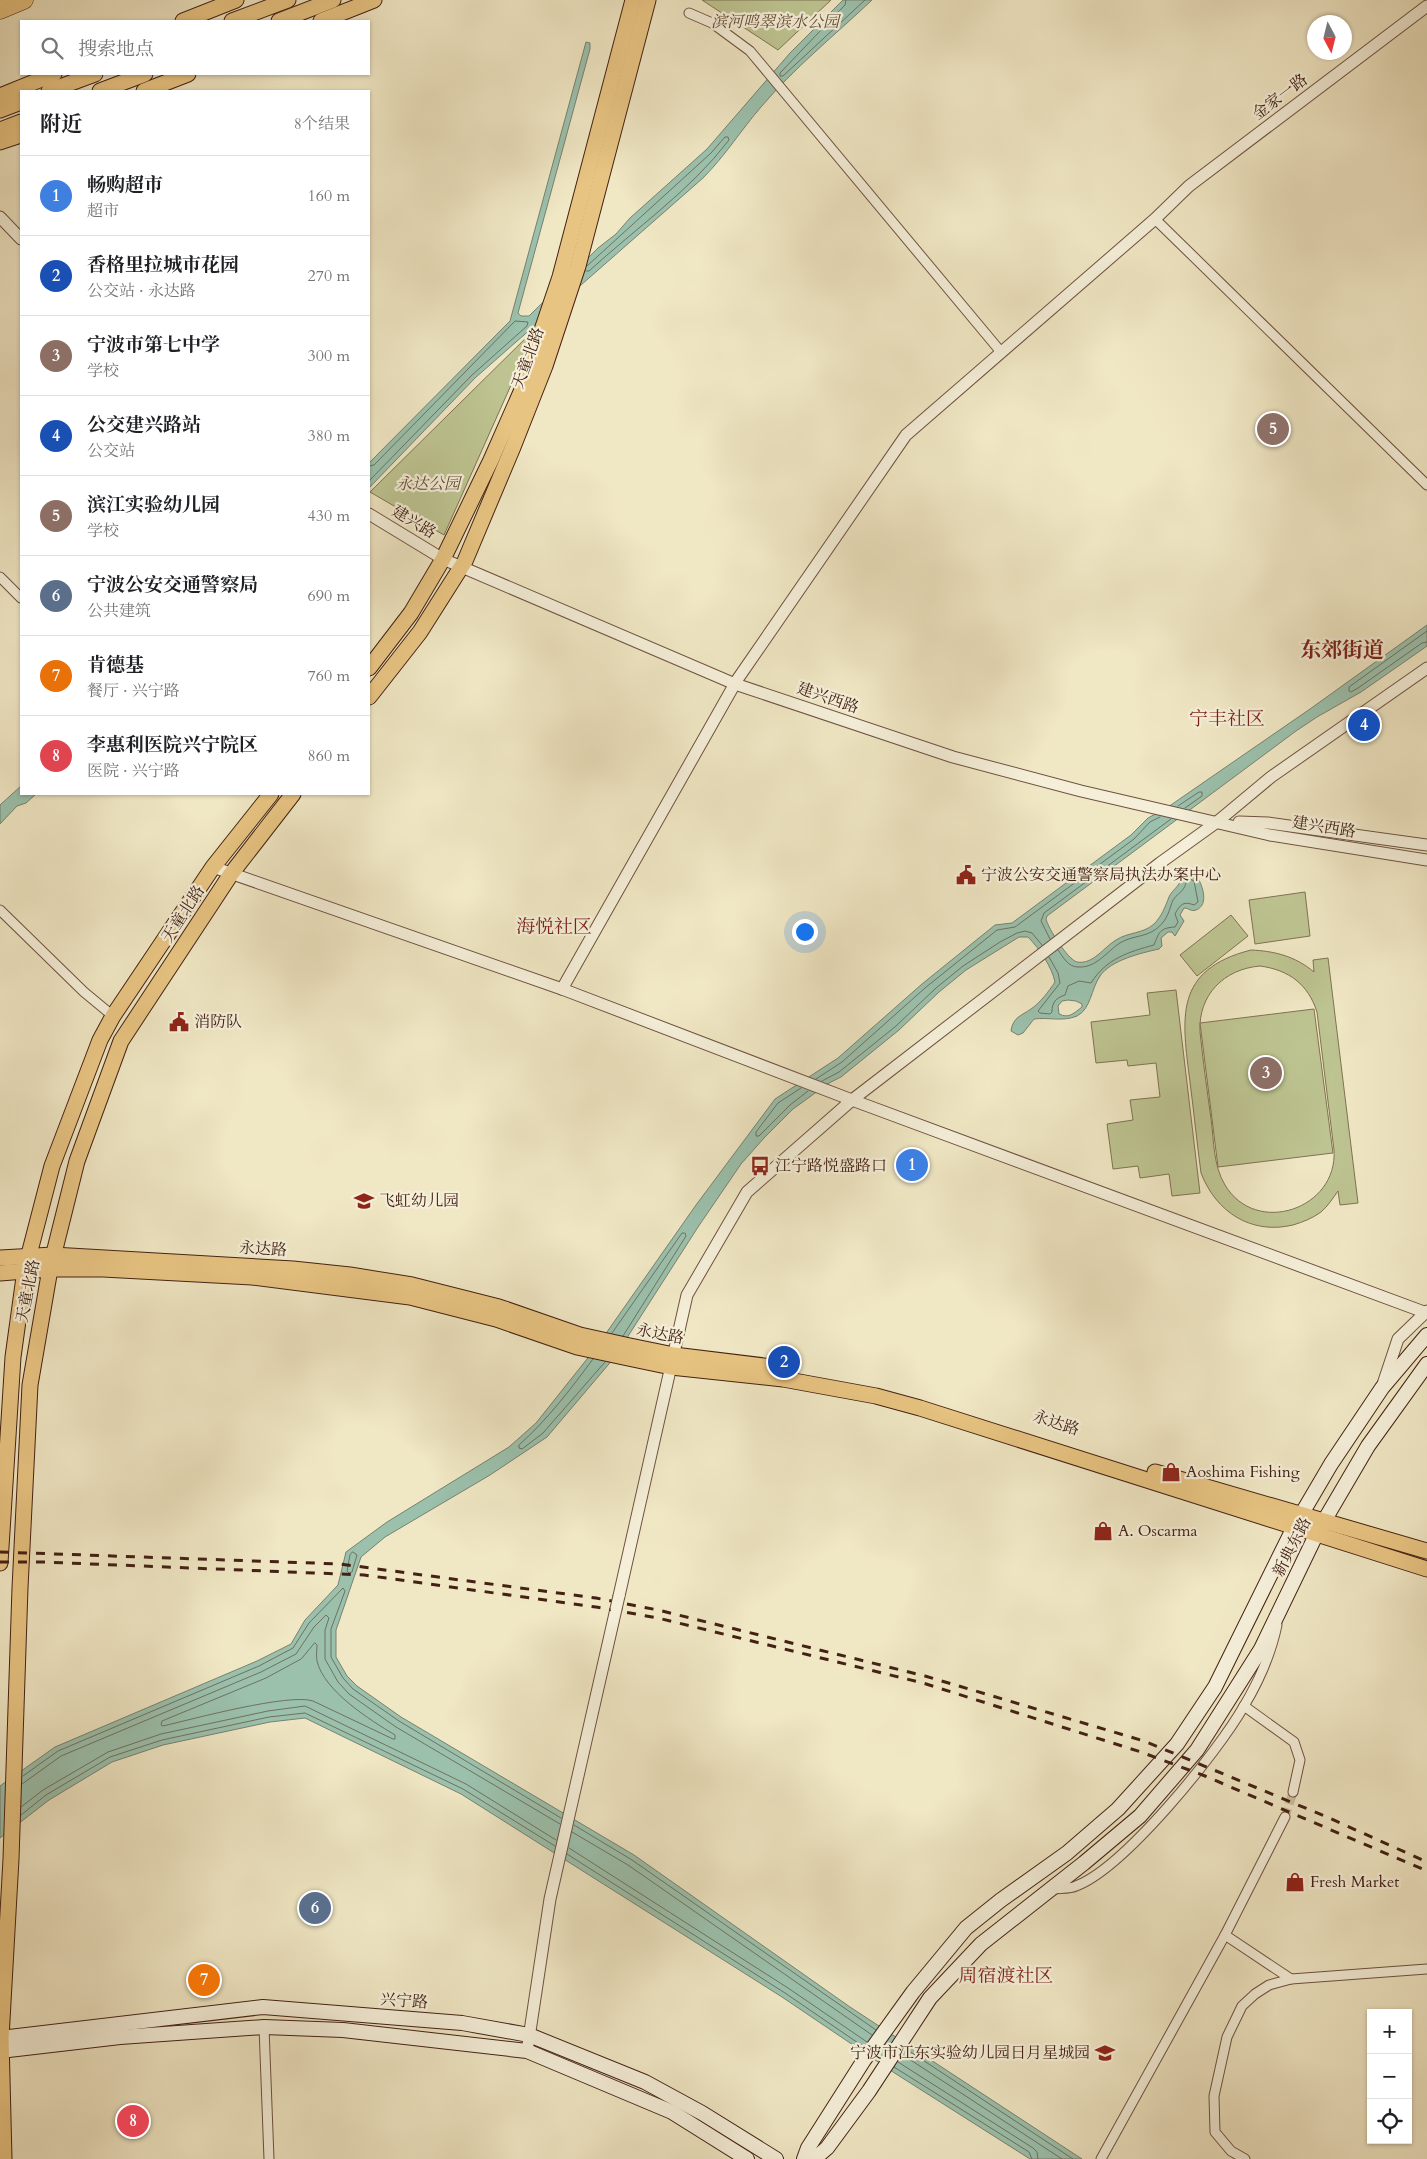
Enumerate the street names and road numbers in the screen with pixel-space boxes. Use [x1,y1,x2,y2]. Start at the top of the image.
street label: 金家一路 [1248,69,1312,125]
street label: 天童北路 [507,324,549,392]
street label: 建兴路 [388,500,440,544]
street label: 建兴西路 [794,677,862,719]
street label: 建兴西路 [1291,811,1357,843]
street label: 天童北路 [156,881,210,947]
street label: 永达路 [238,1237,288,1261]
street label: 天童北路 [11,1257,45,1325]
street label: 永达路 [634,1319,686,1349]
street label: 永达路 [1030,1405,1082,1441]
street label: 新典东路 [1268,1513,1316,1581]
street label: 兴宁路 [379,1988,429,2014]

